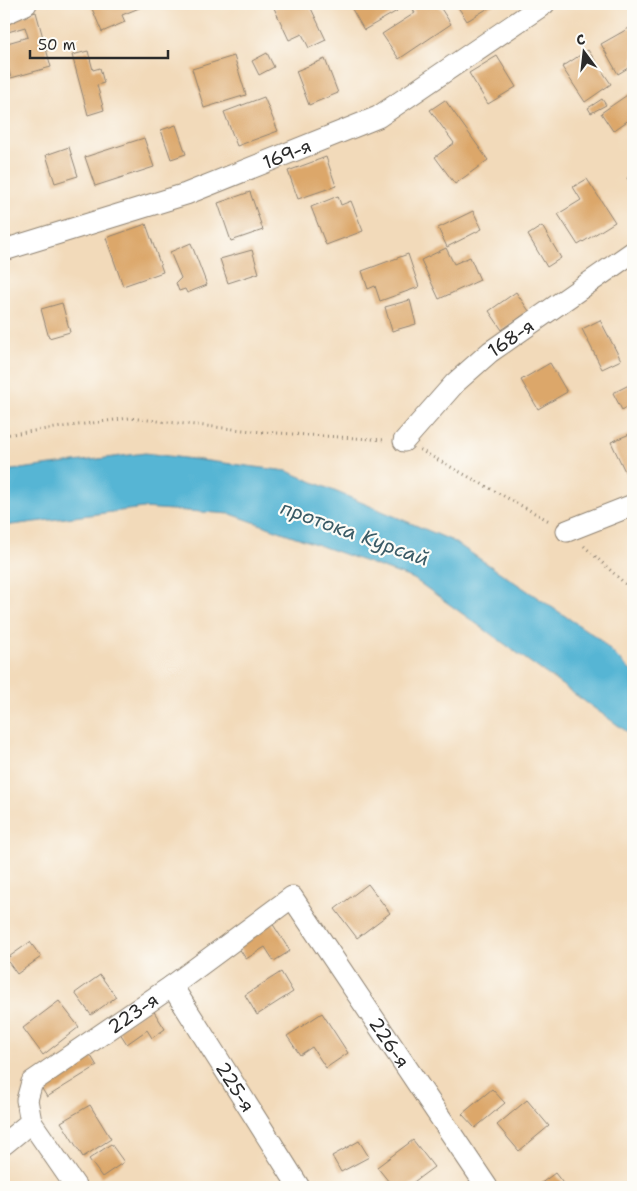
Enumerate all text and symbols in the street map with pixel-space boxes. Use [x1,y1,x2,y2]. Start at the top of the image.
scale bar [30,28,168,60]
north arrow [560,28,610,78]
text: С [574,30,587,49]
text: 50 m [38,35,76,55]
street label: 169-я [259,133,315,175]
street label: 168-я [483,313,539,363]
water label: протока Курсай [277,494,433,572]
street label: 223-я [103,987,163,1039]
street label: 226-я [363,1012,415,1073]
street label: 225-я [210,1057,260,1117]

